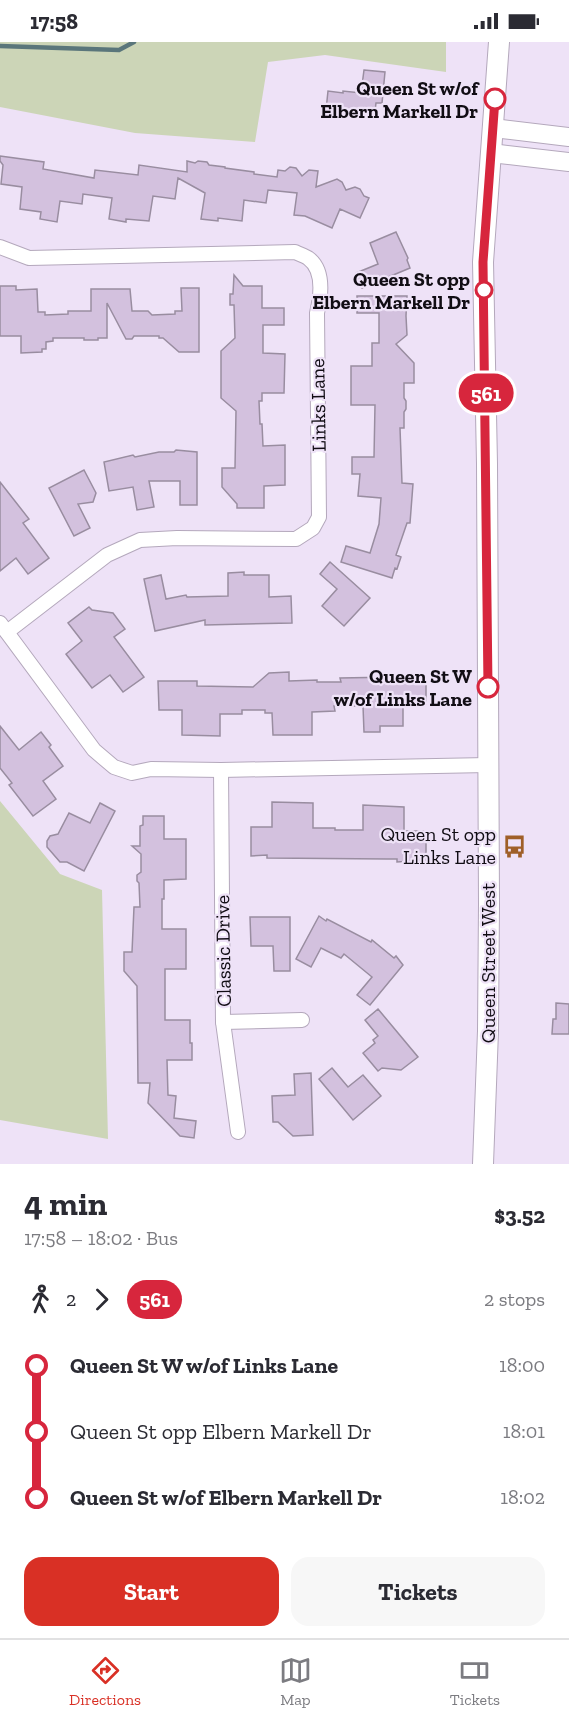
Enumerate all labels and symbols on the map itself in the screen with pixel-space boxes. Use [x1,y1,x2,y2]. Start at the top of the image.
place label: Queen St w/of Elbern Markell Dr [320,76,480,123]
marker: Queen St w/of Elbern Markell Dr [484,88,506,110]
place label: Queen St opp Elbern Markell Dr [312,267,470,314]
marker: Queen St opp Elbern Markell Dr [475,281,493,299]
street label: Links Lane [305,358,331,452]
line badge: 561 [452,374,520,412]
place label: Queen St W w/of Links Lane [334,664,472,711]
marker: Queen St W w/of Links Lane [477,676,499,698]
place label: Queen St opp Links Lane [380,822,496,869]
bus stop icon: Queen St opp Links Lane [501,833,527,859]
street label: Queen Street West [476,882,500,1043]
street label: Classic Drive [210,895,236,1007]

